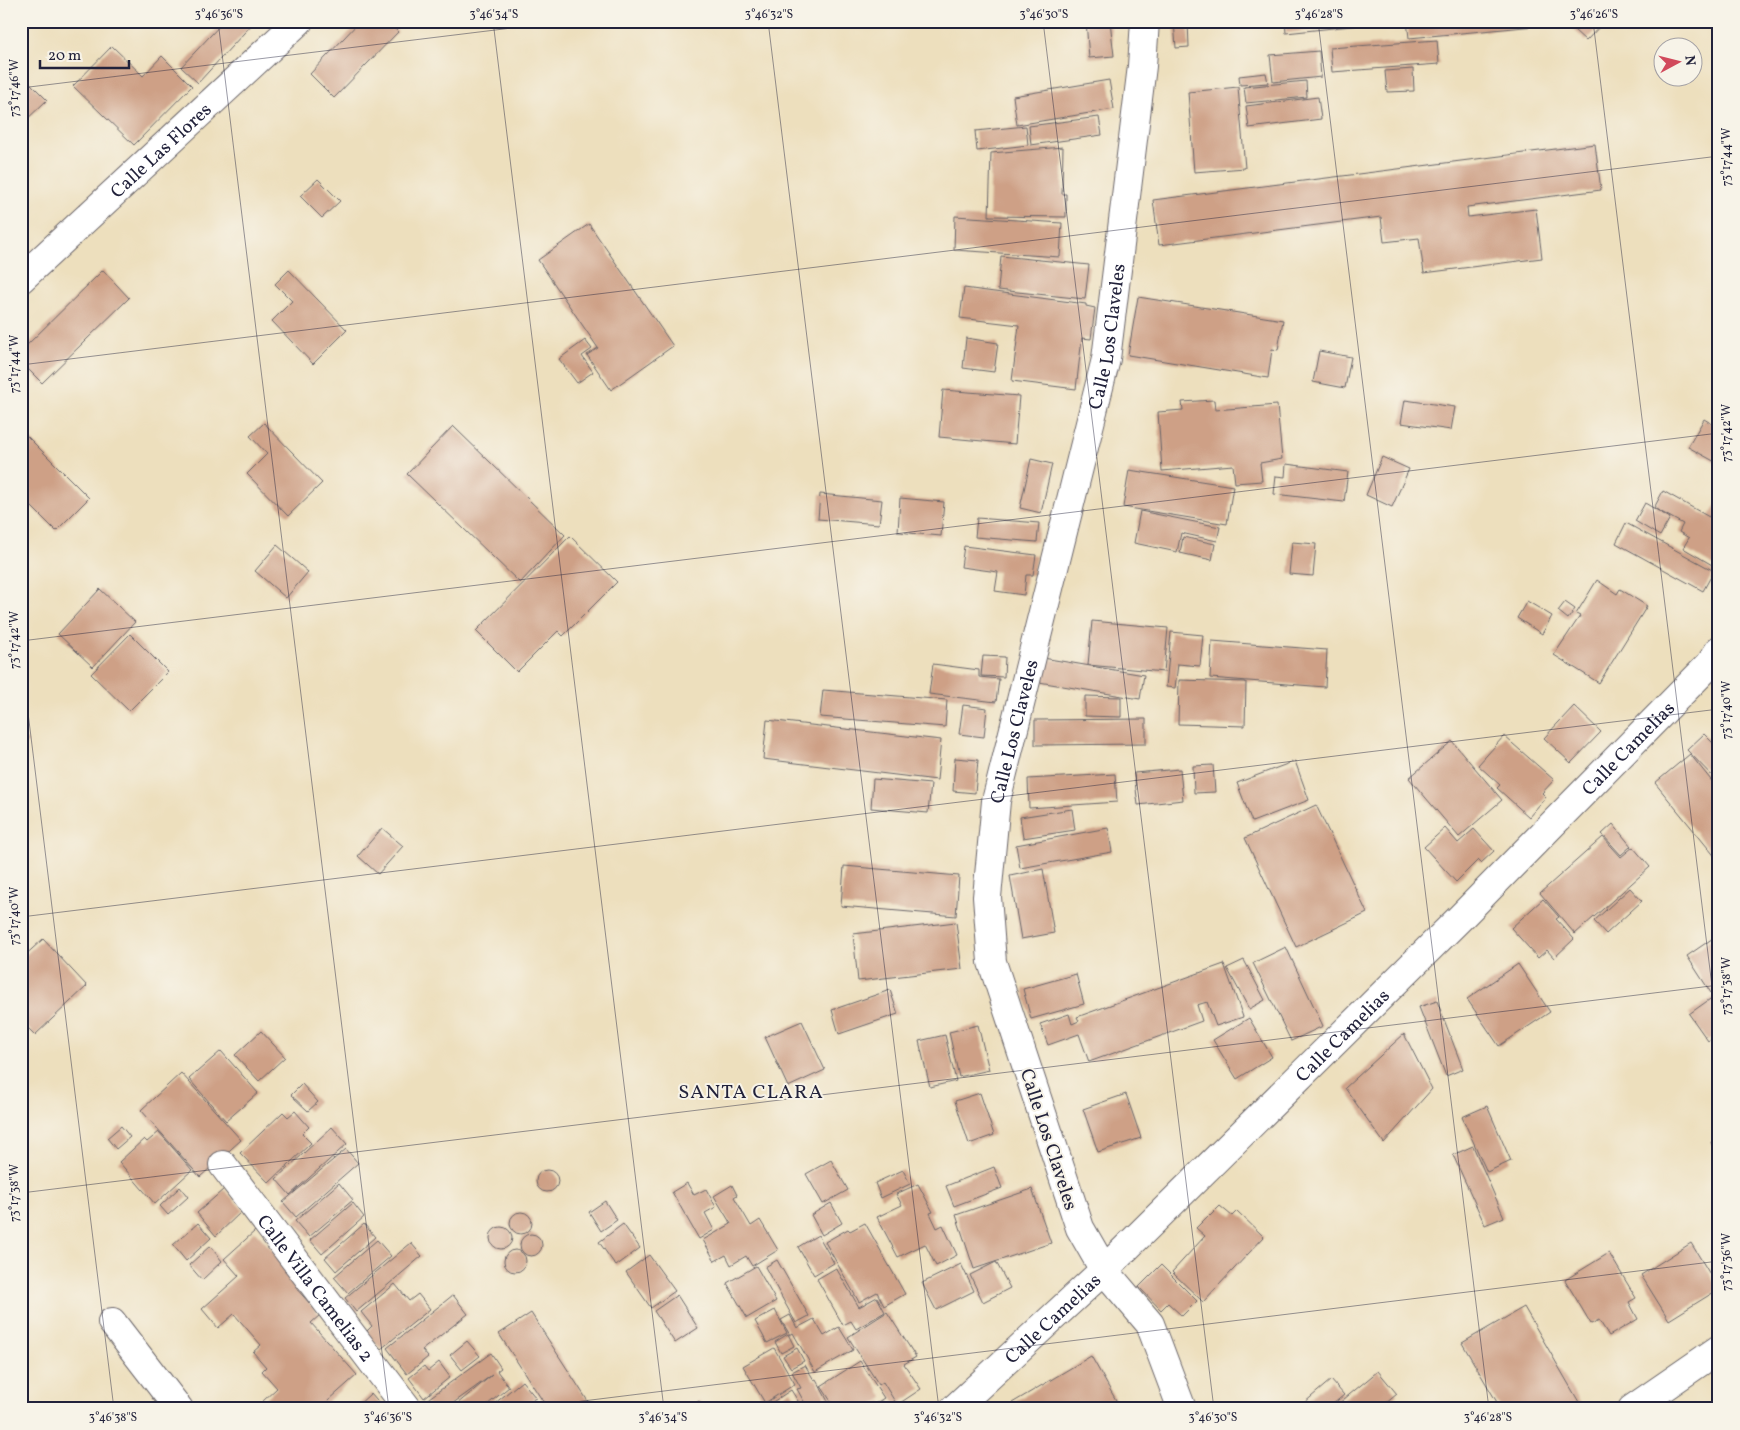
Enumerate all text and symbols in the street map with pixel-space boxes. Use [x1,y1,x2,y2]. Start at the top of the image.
text: 3°46'36"S [195,7,243,23]
text: 3°46'34"S [470,7,519,23]
text: 3°46'32"S [745,7,793,23]
text: 3°46'30"S [1020,7,1068,23]
text: 3°46'28"S [1295,7,1343,23]
text: 3°46'26"S [1570,7,1618,23]
scale bar [40,38,129,70]
north arrow [1652,38,1702,88]
text: 20 m [48,46,81,67]
text: N [1679,54,1699,67]
text: 73°17'46"W [7,59,23,117]
street label: Calle Las Flores [105,98,218,205]
text: 73°17'44"W [1719,128,1735,186]
street label: Calle Los Claveles [1083,262,1133,413]
text: 73°17'44"W [7,335,23,393]
text: 73°17'42"W [1719,404,1735,462]
text: 73°17'42"W [7,611,23,669]
street label: Calle Los Claveles [985,657,1046,806]
text: 73°17'40"W [1719,681,1735,739]
street label: Calle Camelias [1577,696,1681,802]
text: 73°17'40"W [7,887,23,945]
text: 73°17'38"W [1719,957,1735,1015]
street label: Calle Camelias [1290,984,1396,1089]
street label: Calle Los Claveles [1013,1066,1083,1214]
district label: SANTA CLARA [678,1079,824,1107]
text: 73°17'38"W [7,1164,23,1222]
street label: Calle Villa Camelias 2 [250,1210,379,1368]
text: 73°17'36"W [1719,1233,1735,1291]
street label: Calle Camelias [1000,1268,1108,1371]
text: 3°46'38"S [89,1410,137,1426]
text: 3°46'36"S [364,1410,412,1426]
text: 3°46'34"S [639,1410,688,1426]
text: 3°46'32"S [914,1410,962,1426]
text: 3°46'30"S [1189,1410,1237,1426]
text: 3°46'28"S [1464,1410,1512,1426]

